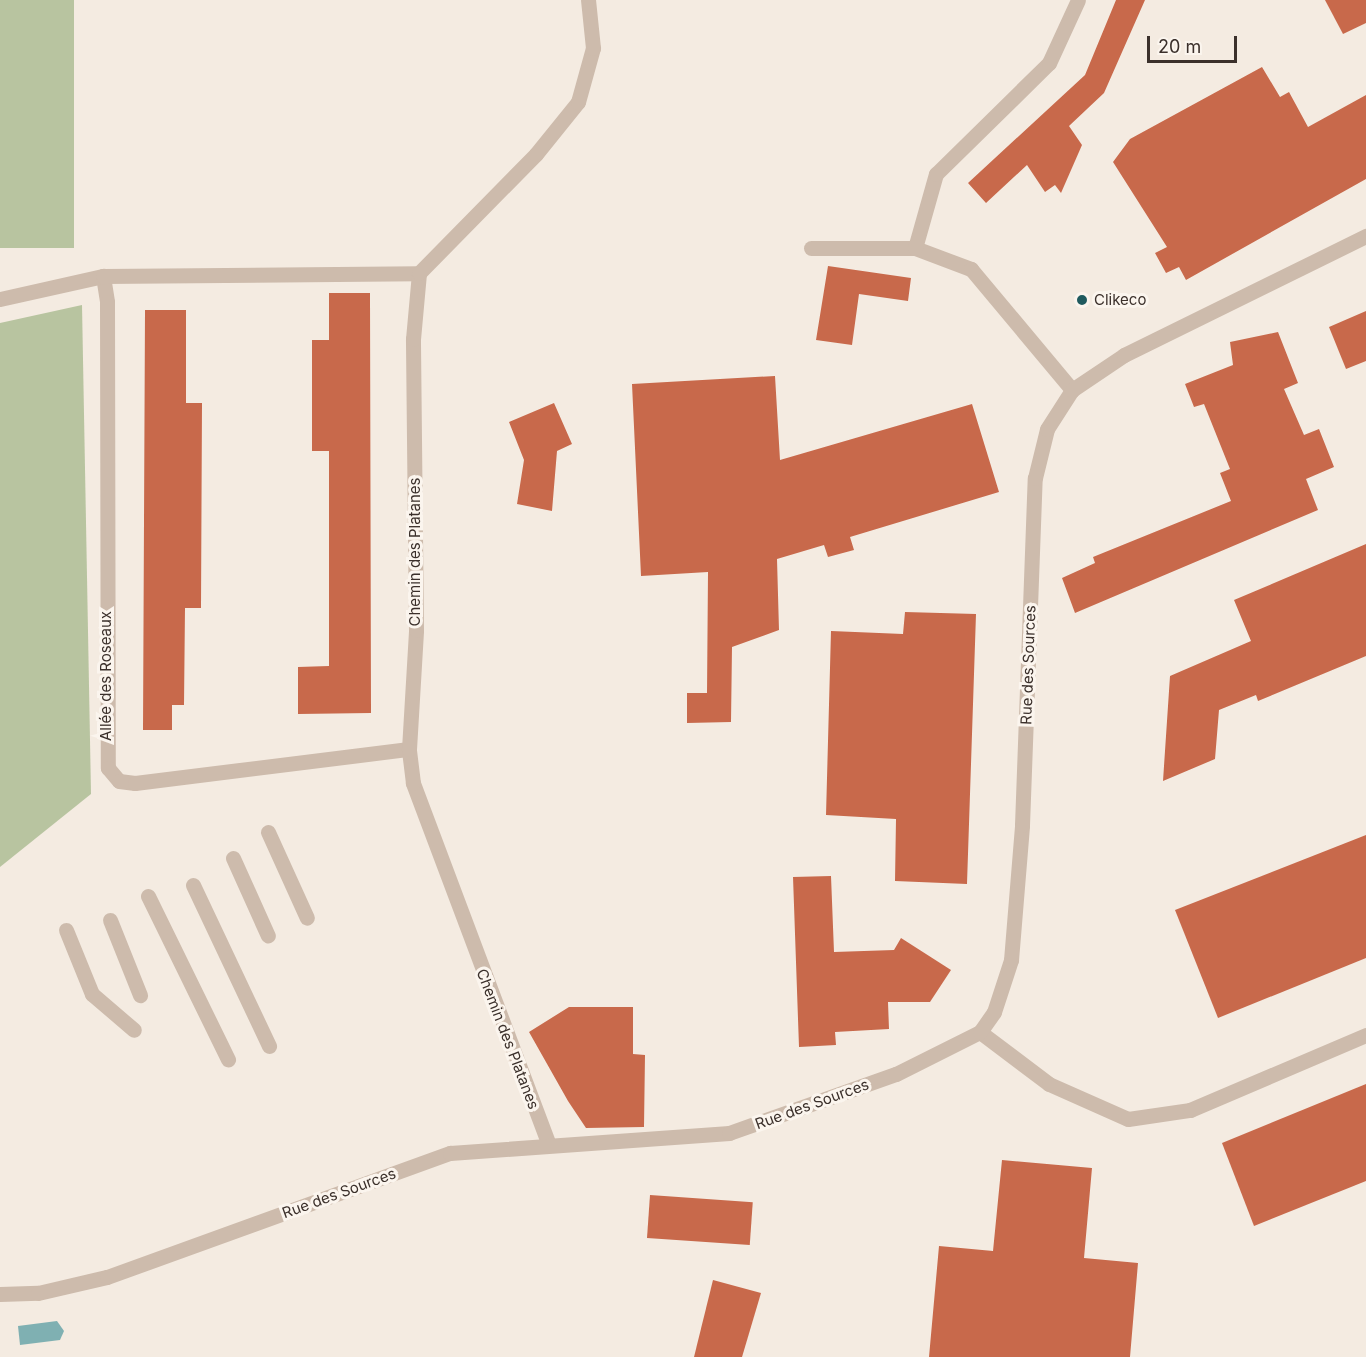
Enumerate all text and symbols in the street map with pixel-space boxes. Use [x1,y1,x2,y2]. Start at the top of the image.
scale bar [1150,24,1240,62]
text: 20 m [1158,36,1201,57]
place label: Clikeco [1094,291,1146,309]
marker: Clikeco [1075,293,1089,307]
street label: Chemin des Platanes [406,477,424,627]
street label: Rue des Sources [1017,605,1039,725]
street label: Allée des Roseaux [97,611,115,741]
street label: Chemin des Platanes [473,966,543,1112]
street label: Rue des Sources [753,1075,871,1133]
street label: Rue des Sources [280,1164,398,1222]

